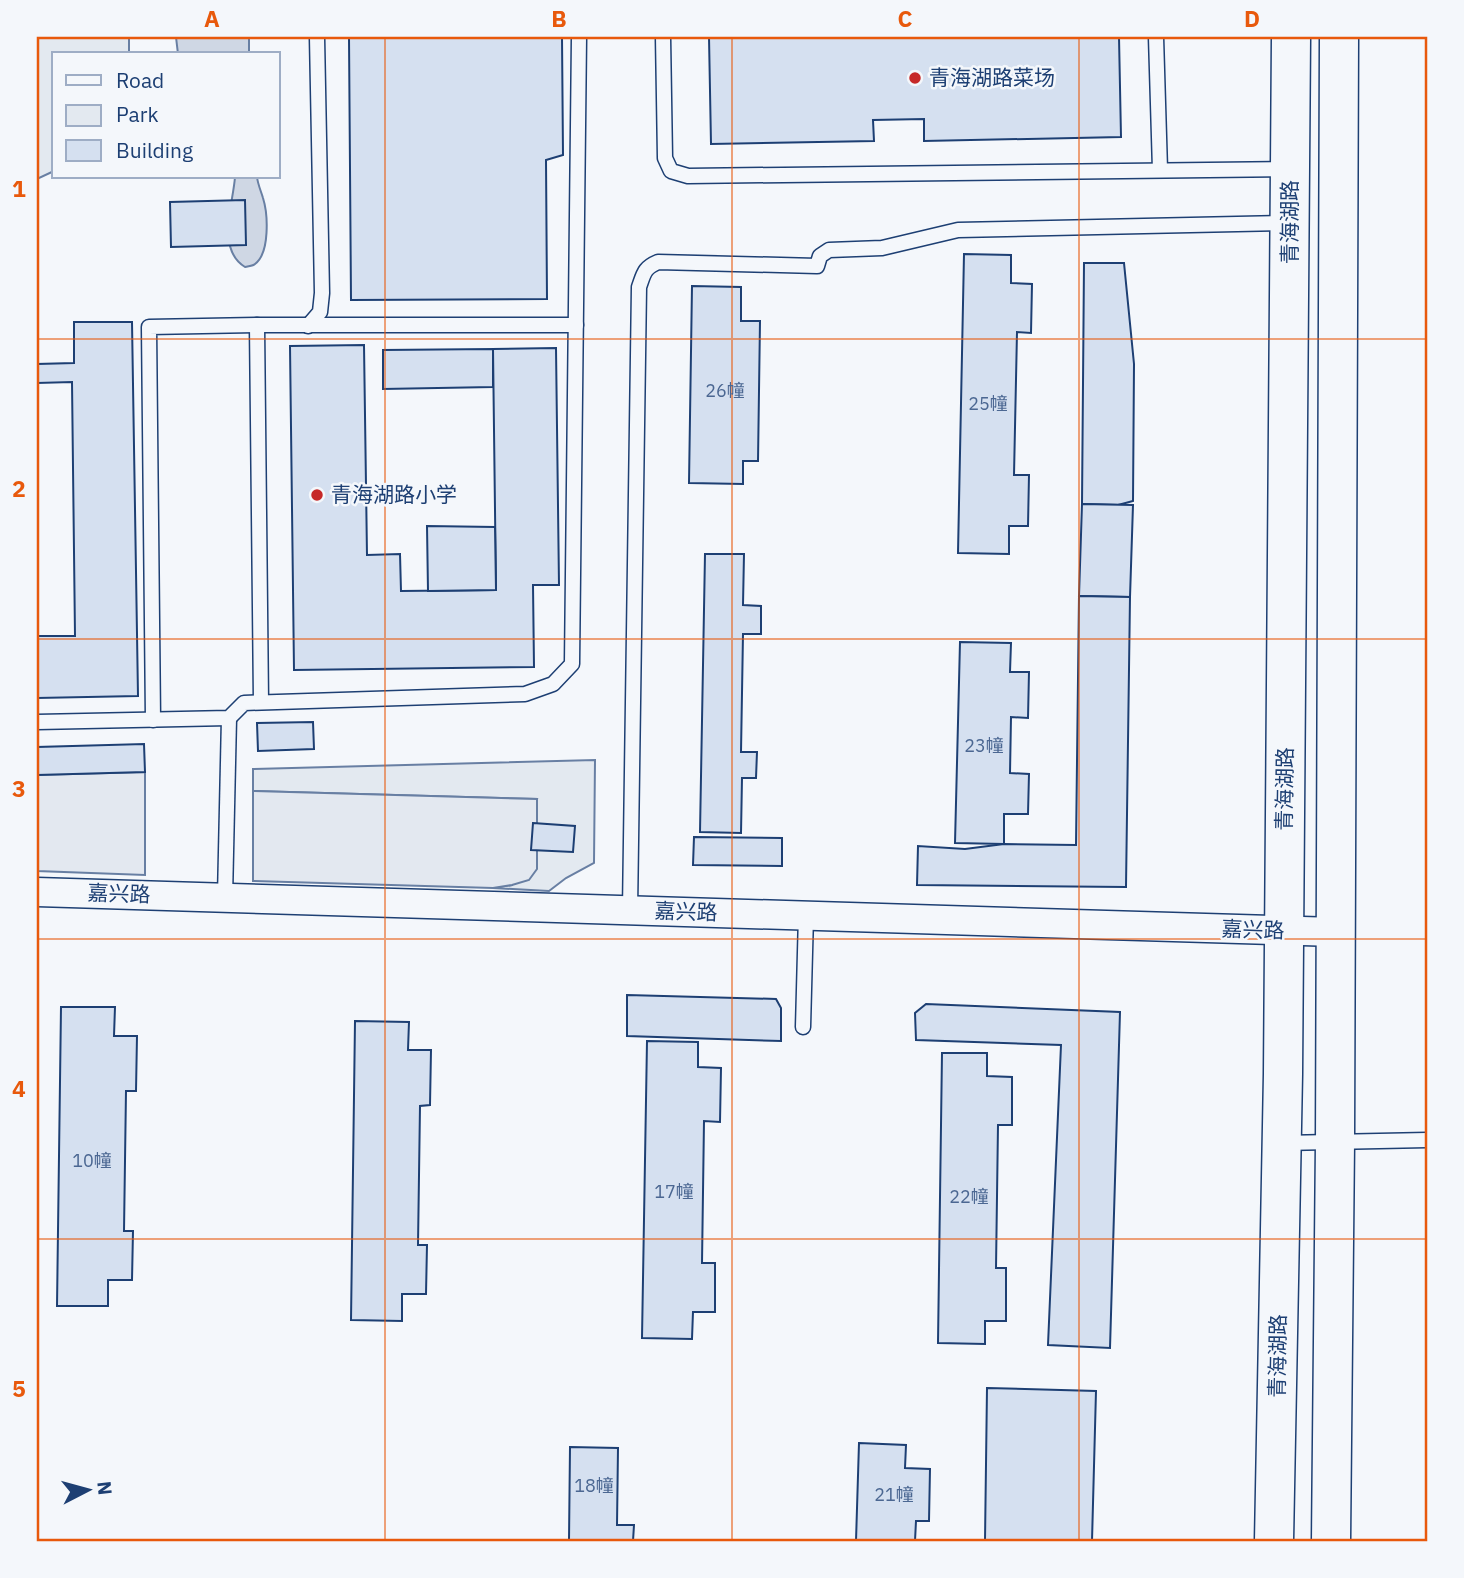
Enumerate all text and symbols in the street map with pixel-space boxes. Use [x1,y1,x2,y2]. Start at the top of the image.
text: A [204,3,220,33]
text: B [551,3,567,33]
text: C [898,3,913,33]
text: D [1244,3,1260,33]
legend [52,52,280,178]
place label: 青海湖路菜场 [929,63,1055,91]
text: Road [116,66,164,94]
marker: 青海湖路菜场 [907,70,923,86]
text: Park [116,100,159,128]
text: Building [116,136,193,164]
text: 1 [12,173,26,203]
street label: 青海湖路 [1275,180,1303,264]
house number: 26幢 [705,379,745,402]
house number: 25幢 [968,392,1008,415]
text: 2 [12,473,26,503]
place label: 青海湖路小学 [331,480,457,508]
marker: 青海湖路小学 [309,487,325,503]
house number: 23幢 [964,734,1004,757]
street label: 青海湖路 [1269,747,1299,831]
text: 3 [12,773,26,803]
street label: 嘉兴路 [87,878,151,908]
street label: 嘉兴路 [654,896,718,926]
street label: 嘉兴路 [1221,914,1285,944]
text: 4 [12,1073,26,1103]
house number: 10幢 [72,1149,112,1172]
house number: 17幢 [654,1180,694,1203]
house number: 22幢 [949,1185,989,1208]
street label: 青海湖路 [1262,1314,1292,1398]
text: 5 [12,1373,26,1403]
north arrow [52,1456,122,1526]
house number: 18幢 [574,1474,614,1497]
text: N [92,1480,118,1496]
house number: 21幢 [874,1483,914,1506]

